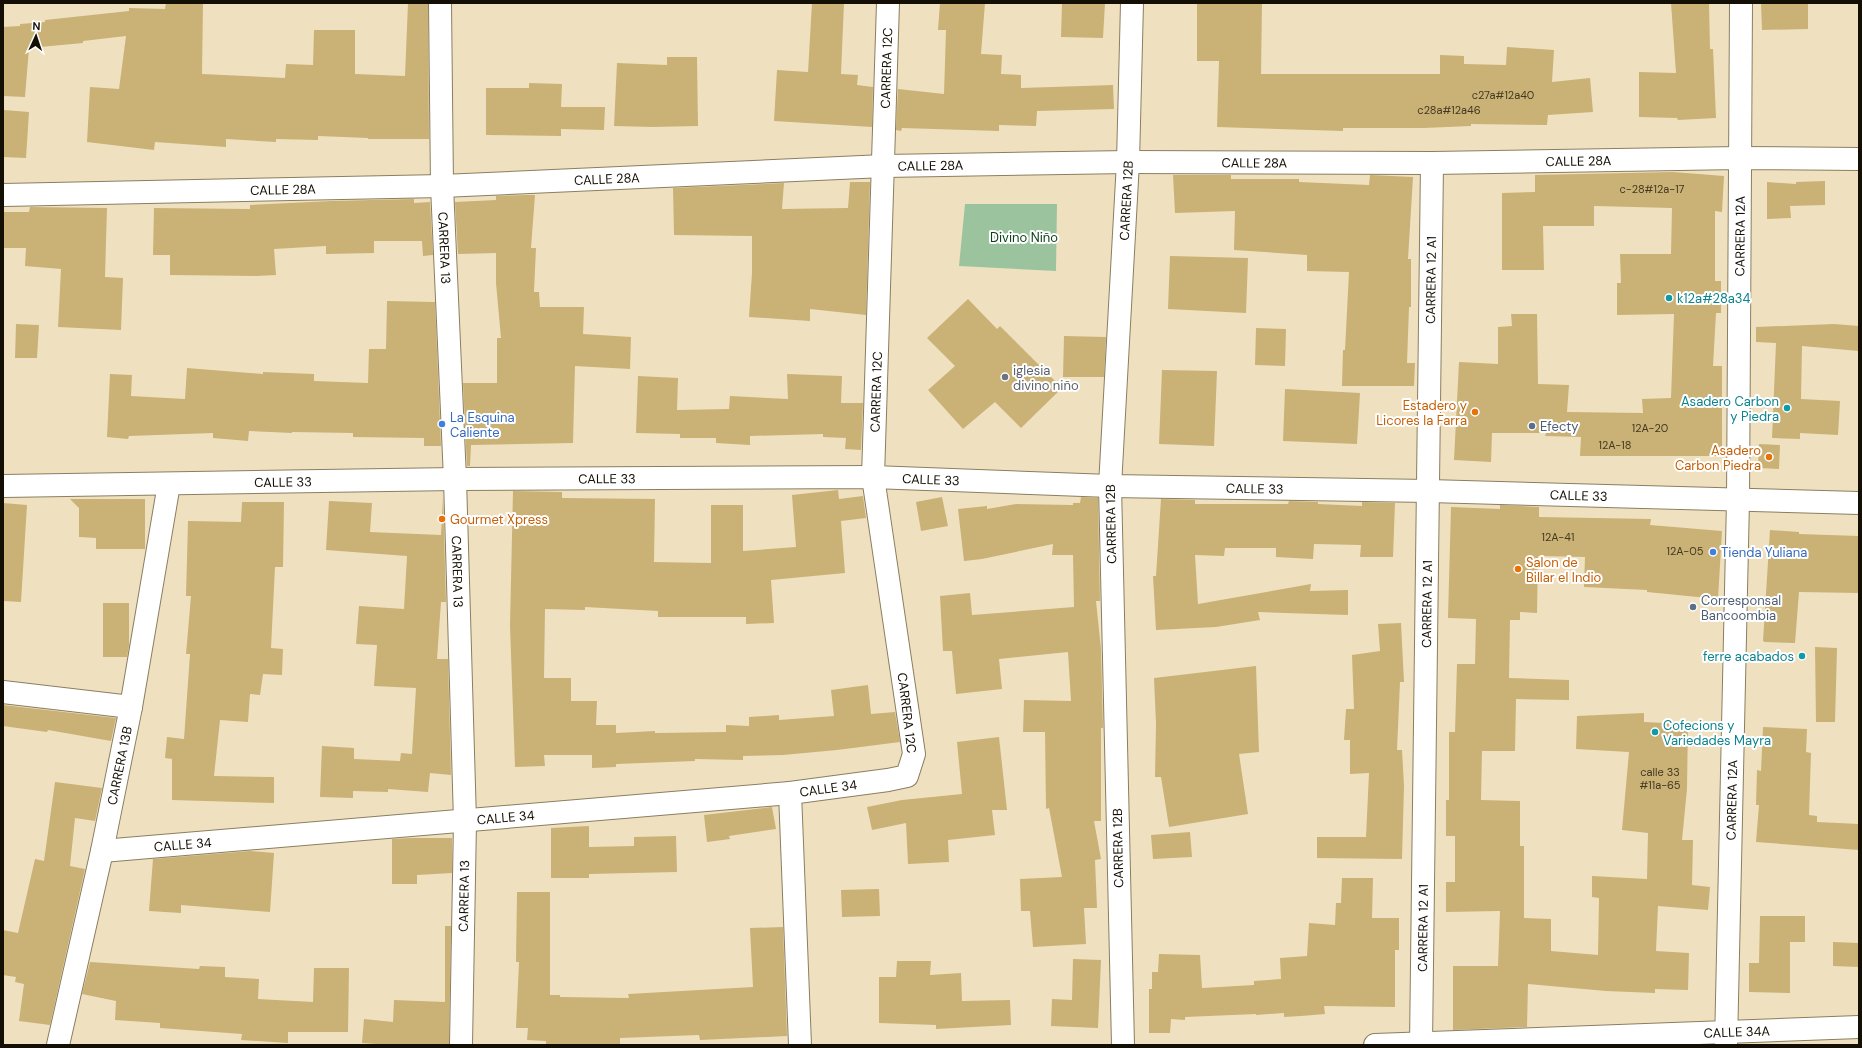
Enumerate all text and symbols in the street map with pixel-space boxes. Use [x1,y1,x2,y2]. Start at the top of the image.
north arrow [16,16,56,56]
text: N [32,19,41,33]
street label: CARRERA 12C [876,27,896,109]
house number: c27a#12a40 [1472,88,1534,102]
house number: c28a#12a46 [1417,103,1481,117]
street label: CALLE 28A [1545,152,1612,170]
street label: CALLE 28A [1222,154,1288,171]
street label: CALLE 28A [897,156,964,174]
street label: CARRERA 12B [1115,160,1137,241]
street label: CALLE 28A [574,169,640,189]
street label: CALLE 28A [250,180,316,198]
house number: c-28#12a-17 [1620,182,1685,196]
street label: CARRERA 12A [1731,195,1748,276]
street label: CARRERA 13 [435,212,455,284]
park label: Divino Niño [990,229,1058,246]
street label: CARRERA 12 A1 [1421,236,1440,324]
place label: k12a#28a34 [1677,290,1751,307]
marker: k12a#28a34 [1664,293,1674,303]
street label: CARRERA 12C [866,351,885,433]
place label: iglesia divino niño [1013,362,1079,394]
marker: iglesia divino niño [1000,372,1010,382]
place label: Asadero Carbon y Piedra [1681,393,1779,425]
place label: Estadero y Licores la Farra [1376,397,1467,429]
marker: Asadero Carbon y Piedra [1782,403,1792,413]
marker: Estadero y Licores la Farra [1470,407,1480,417]
place label: La Esquina Caliente [450,409,515,441]
place label: Efecty [1540,418,1578,435]
marker: La Esquina Caliente [437,419,447,429]
marker: Efecty [1527,421,1537,431]
house number: 12A-20 [1632,421,1668,435]
house number: 12A-18 [1599,438,1631,452]
place label: Asadero Carbon Piedra [1675,442,1761,474]
marker: Asadero Carbon Piedra [1764,452,1774,462]
street label: CALLE 33 [578,470,636,487]
street label: CALLE 33 [902,470,960,489]
street label: CALLE 33 [254,473,312,491]
street label: CALLE 33 [1226,479,1284,497]
street label: CARRERA 12B [1102,484,1120,564]
street label: CALLE 33 [1550,486,1608,504]
place label: Gourmet Xpress [450,511,548,528]
marker: Gourmet Xpress [437,514,447,524]
house number: 12A-41 [1542,530,1574,544]
street label: CARRERA 13 [448,535,467,608]
house number: 12A-05 [1667,544,1704,558]
place label: Tienda Yuliana [1721,544,1807,561]
marker: Tienda Yuliana [1708,547,1718,557]
place label: Salon de Billar el Indio [1526,554,1602,586]
street label: CARRERA 12 A1 [1417,560,1436,648]
marker: Salon de Billar el Indio [1513,564,1523,574]
place label: Corresponsal Bancoombia [1701,592,1781,624]
marker: Corresponsal Bancoombia [1688,602,1698,612]
place label: ferre acabados [1703,648,1794,665]
marker: ferre acabados [1797,651,1807,661]
street label: CARRERA 12C [894,672,920,754]
place label: Cofecions y Variedades Mayra [1663,717,1771,749]
street label: CARRERA 13B [103,725,135,807]
marker: Cofecions y Variedades Mayra [1650,727,1660,737]
street label: CARRERA 12A [1722,759,1741,841]
house number: calle 33 #11a-65 [1639,765,1681,792]
street label: CALLE 34 [798,776,858,800]
street label: CALLE 34 [476,806,535,828]
street label: CARRERA 12B [1109,808,1127,888]
street label: CALLE 34 [153,833,212,855]
street label: CARRERA 13 [455,860,473,932]
street label: CARRERA 12 A1 [1413,884,1432,972]
street label: CALLE 34A [1703,1022,1771,1041]

